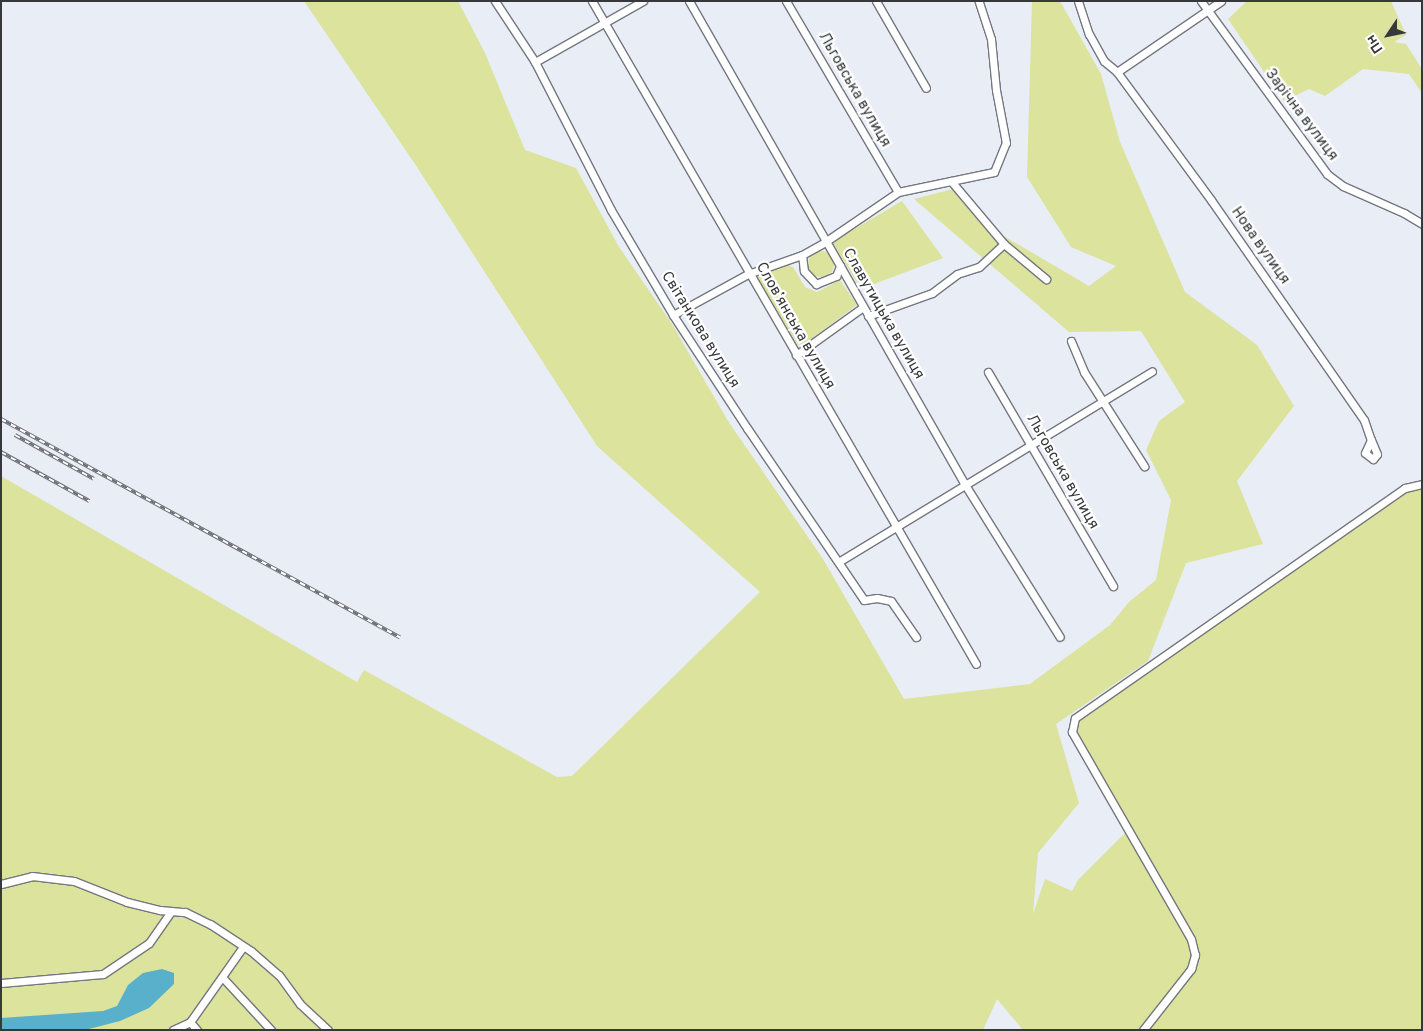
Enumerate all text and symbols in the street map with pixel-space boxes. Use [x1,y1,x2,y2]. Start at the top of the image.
north arrow [1363,10,1413,60]
street label: Льговська вулиця [814,29,894,151]
text: Пн [1363,31,1387,56]
street label: Зарічна вулиця [1261,65,1341,165]
street label: Нова вулиця [1227,204,1293,288]
street label: Славутицька вулиця [838,245,928,383]
street label: Словʼянська вулиця [751,259,839,393]
street label: Світанкова вулиця [657,268,743,392]
street label: Льговська вулиця [1022,411,1102,533]

